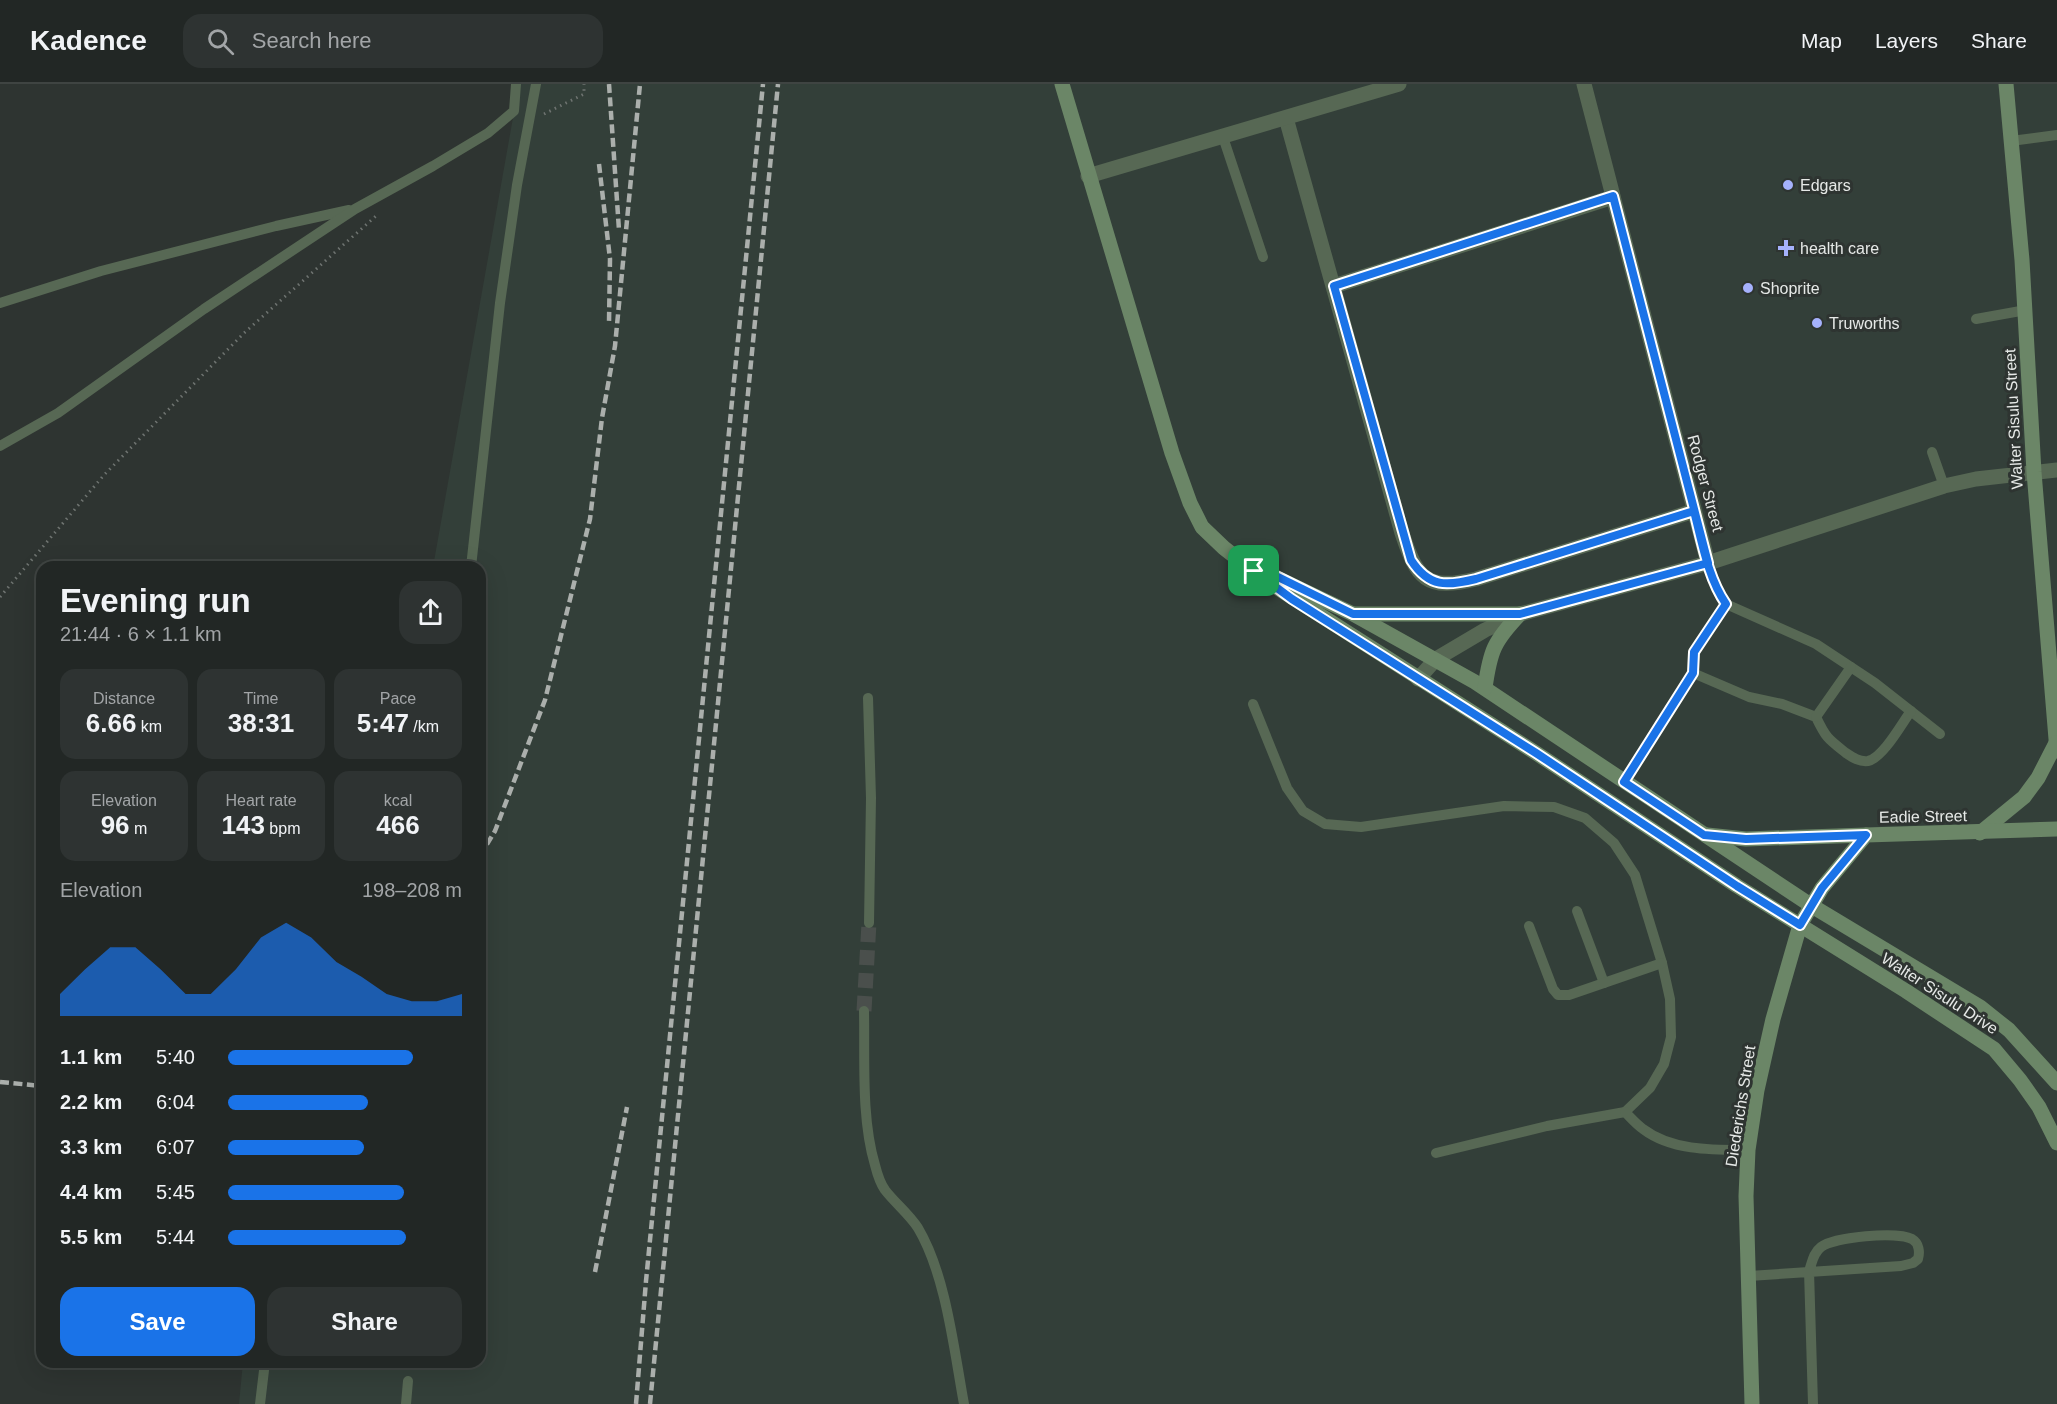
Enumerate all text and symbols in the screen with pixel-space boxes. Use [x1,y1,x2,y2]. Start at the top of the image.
search box [183,14,603,68]
text: Kadence [30,25,147,56]
icon: search [204,25,237,58]
text: Search here [252,28,372,53]
text: Map [1801,29,1842,52]
text: Layers [1875,29,1938,52]
text: Share [1971,29,2027,52]
place label: Edgars [1800,177,1851,194]
marker: Edgars [1781,178,1795,192]
marker: health care [1777,239,1795,257]
place label: health care [1800,240,1879,257]
place label: Shoprite [1760,280,1820,297]
marker: Shoprite [1741,281,1755,295]
place label: Truworths [1829,315,1900,332]
marker: Truworths [1810,316,1824,330]
street label: Walter Sisulu Street [2001,348,2026,490]
street label: Rodger Street [1684,433,1727,534]
pin [1228,545,1279,596]
icon: arrive [1237,554,1270,587]
button: share [399,581,462,644]
text: Evening run [60,582,251,619]
text: 21:44 · 6 × 1.1 km [60,623,222,645]
text: Distance [93,690,155,707]
text: Time [244,690,278,707]
text: Pace [380,690,416,707]
text: 6.66 [86,708,136,738]
text: 38:31 [228,708,294,738]
text: 5:47 [357,708,409,738]
text: km [136,718,162,735]
text: /km [409,718,439,735]
text: Elevation [91,792,157,809]
text: Heart rate [225,792,297,809]
text: kcal [384,792,412,809]
street label: Eadie Street [1879,807,1968,826]
text: 96 [101,810,130,840]
text: 143 [222,810,265,840]
text: 466 [376,810,420,840]
text: m [130,820,147,837]
text: bpm [265,820,300,837]
text: Elevation [60,879,142,901]
text: 198–208 m [362,879,462,901]
street label: Walter Sisulu Drive [1878,949,2001,1037]
street label: Diederichs Street [1722,1044,1759,1168]
text: 1.1 km [60,1046,122,1068]
text: 5:40 [156,1046,195,1068]
text: 2.2 km [60,1091,122,1113]
text: 6:04 [156,1091,195,1113]
text: 3.3 km [60,1136,122,1158]
text: 6:07 [156,1136,195,1158]
text: 4.4 km [60,1181,122,1203]
text: 5:45 [156,1181,195,1203]
text: 5.5 km [60,1226,122,1248]
text: 5:44 [156,1226,195,1248]
button: Save [60,1287,255,1356]
button: Share [267,1287,462,1356]

